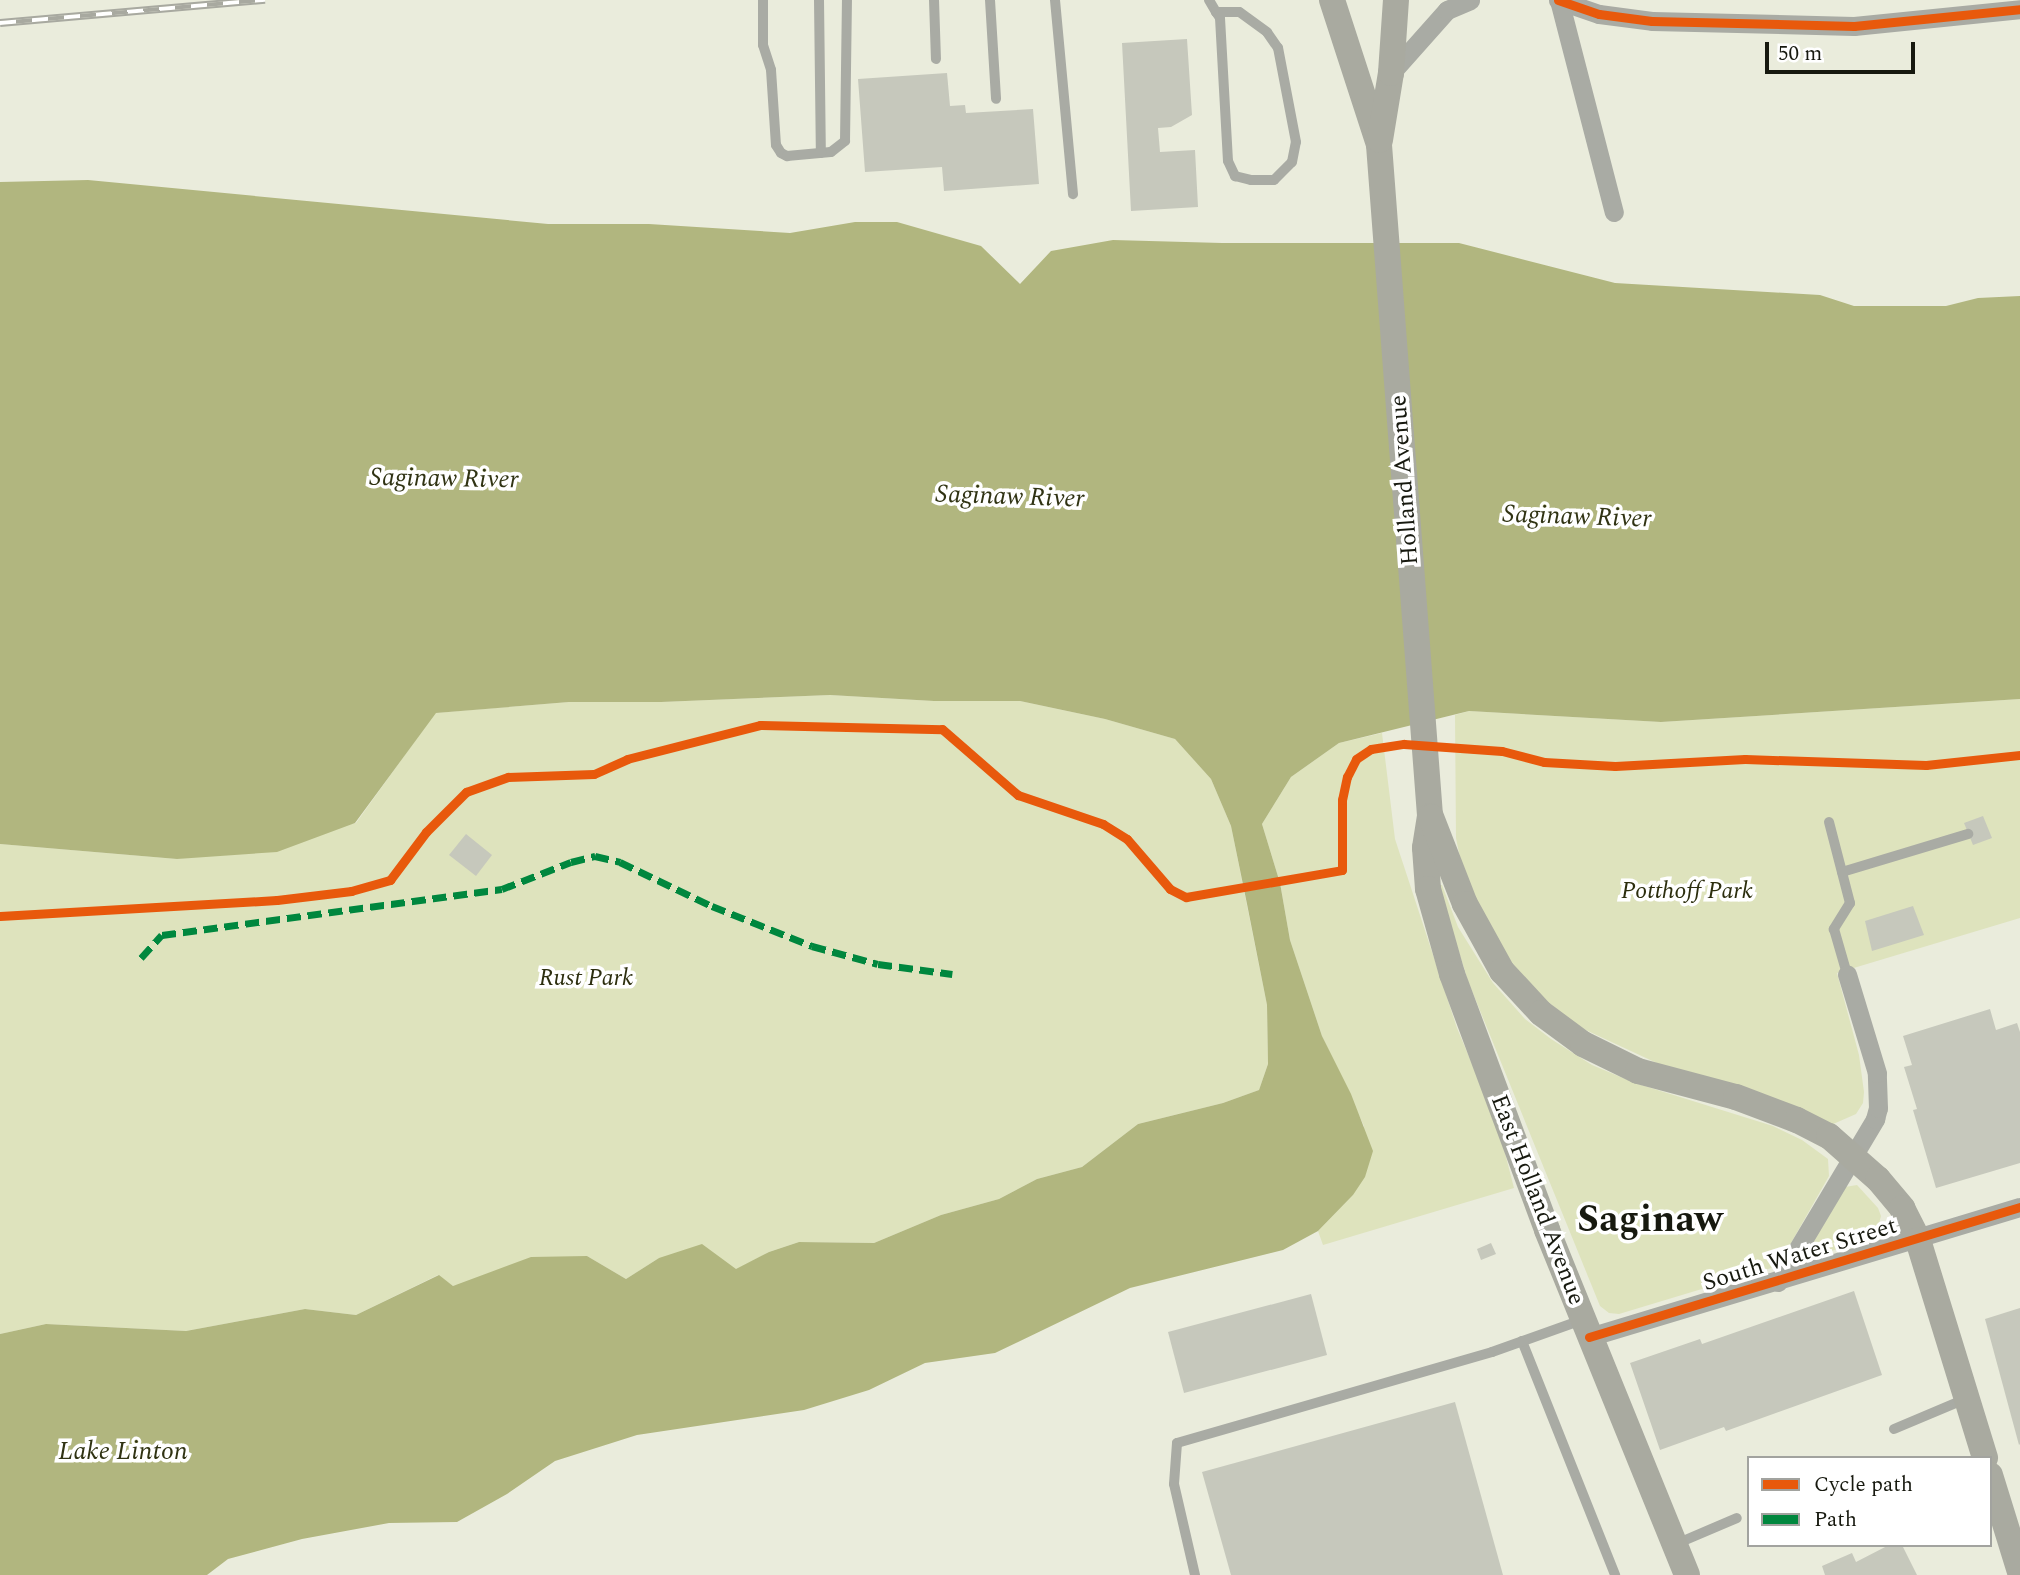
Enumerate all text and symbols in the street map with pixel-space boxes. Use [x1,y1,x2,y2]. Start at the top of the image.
scale bar [1768,28,1918,72]
text: 50 m [1778,38,1822,70]
street label: Holland Avenue [1385,394,1425,566]
water label: Saginaw River [369,462,519,496]
water label: Saginaw River [935,479,1085,515]
water label: Saginaw River [1502,499,1652,535]
park label: Potthoff Park [1621,878,1753,906]
park label: Rust Park [539,965,633,993]
street label: East Holland Avenue [1484,1091,1590,1309]
district label: Saginaw [1577,1198,1723,1244]
street label: South Water Street [1699,1212,1901,1298]
water label: Lake Linton [58,1436,188,1468]
legend [1747,1456,1992,1547]
text: Cycle path [1814,1469,1913,1501]
text: Path [1814,1504,1857,1536]

